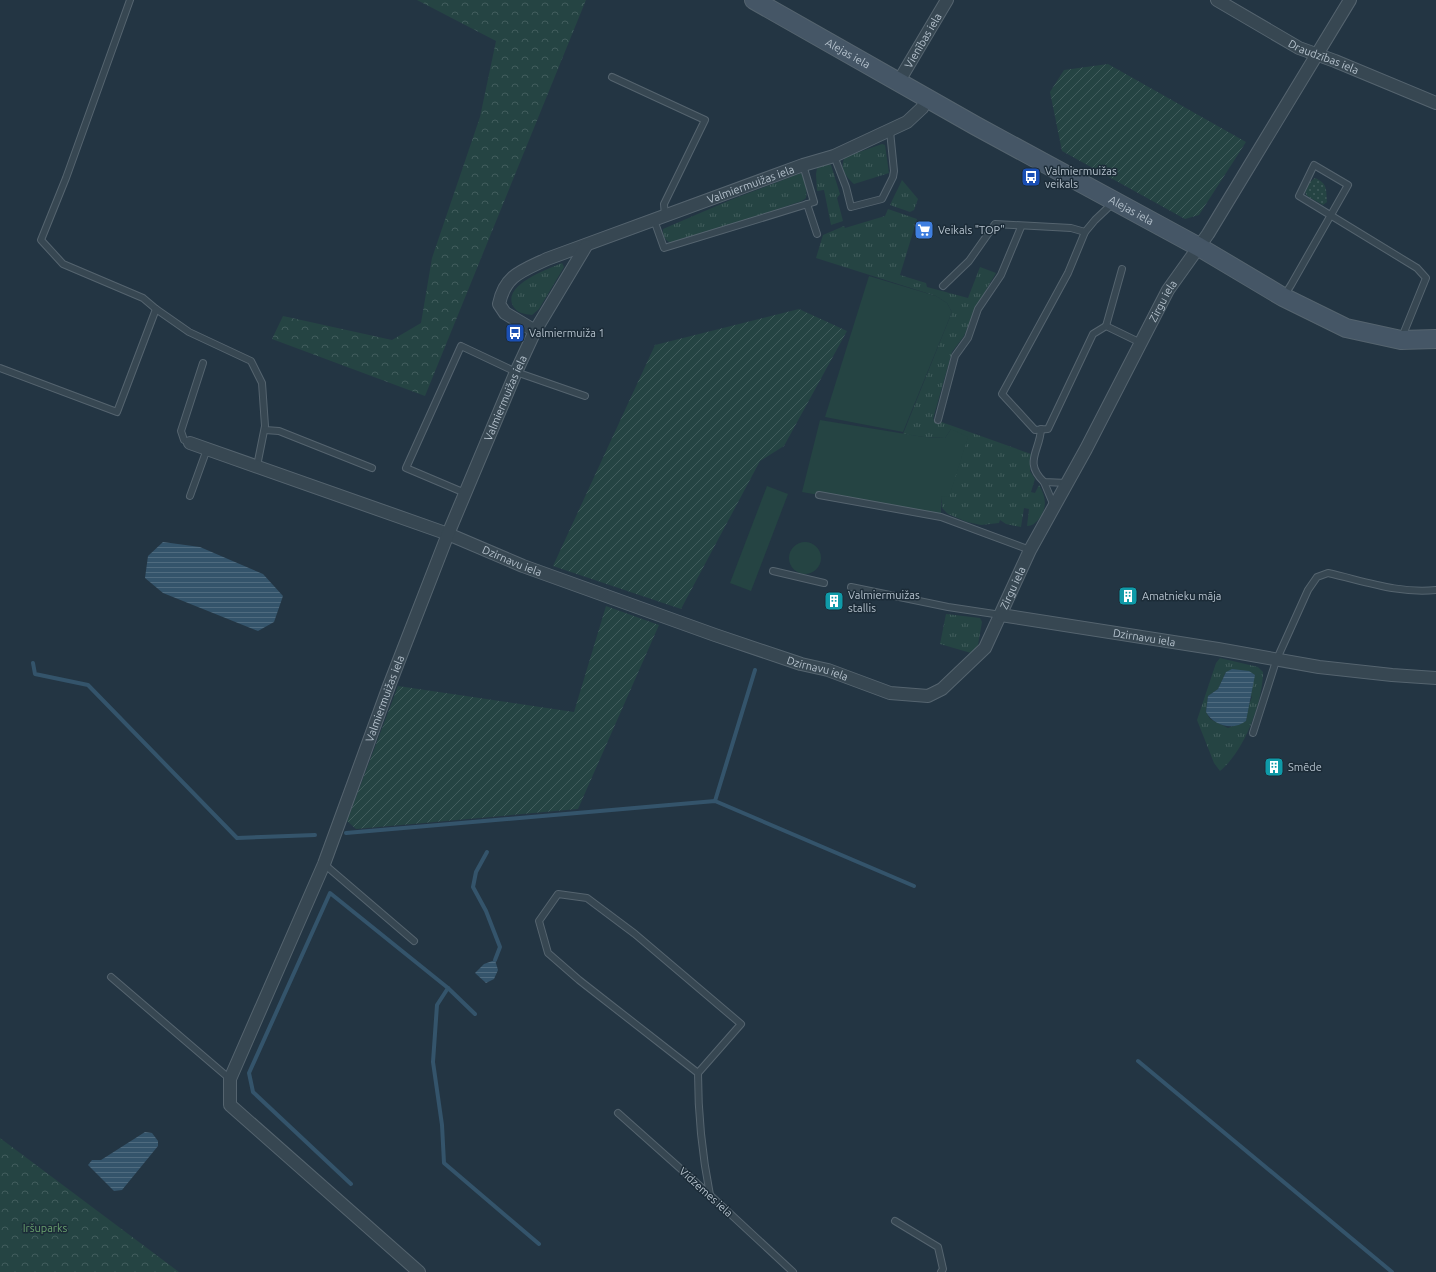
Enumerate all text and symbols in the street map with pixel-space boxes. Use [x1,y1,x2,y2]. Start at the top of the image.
street label: Vienības iela [902,11,944,70]
street label: Alejas iela [824,36,872,71]
street label: Draudzības iela [1286,37,1360,76]
street label: Valmiermuižas iela [706,163,796,206]
place label: Valmiermuižas veikals [1045,165,1117,190]
bus stop icon: Valmiermuižas veikals [1020,166,1042,188]
street label: Alejas iela [1107,193,1156,227]
supermarket icon: Veikals "TOP" [913,219,935,241]
place label: Veikals "TOP" [938,224,1005,236]
street label: Zirgu iela [1147,278,1179,324]
bus stop icon: Valmiermuiža 1 [504,322,526,344]
place label: Valmiermuiža 1 [529,327,605,339]
street label: Valmiermuižas iela [482,353,529,442]
street label: Dzirnavu iela [480,543,543,578]
street label: Zirgu iela [998,565,1028,611]
building icon: Amatnieku māja [1117,585,1139,607]
place label: Valmiermuižas stallis [848,589,920,614]
building icon: Valmiermuižas stallis [823,590,845,612]
place label: Amatnieku māja [1142,590,1221,602]
street label: Dzirnavu iela [1112,627,1176,648]
street label: Valmiermuižas iela [363,654,406,744]
street label: Dzirnavu iela [785,654,850,683]
building icon: Smēde [1263,756,1285,778]
place label: Smēde [1288,761,1322,773]
street label: Vidzemes iela [677,1165,735,1219]
park label: Iršuparks [23,1222,68,1234]

